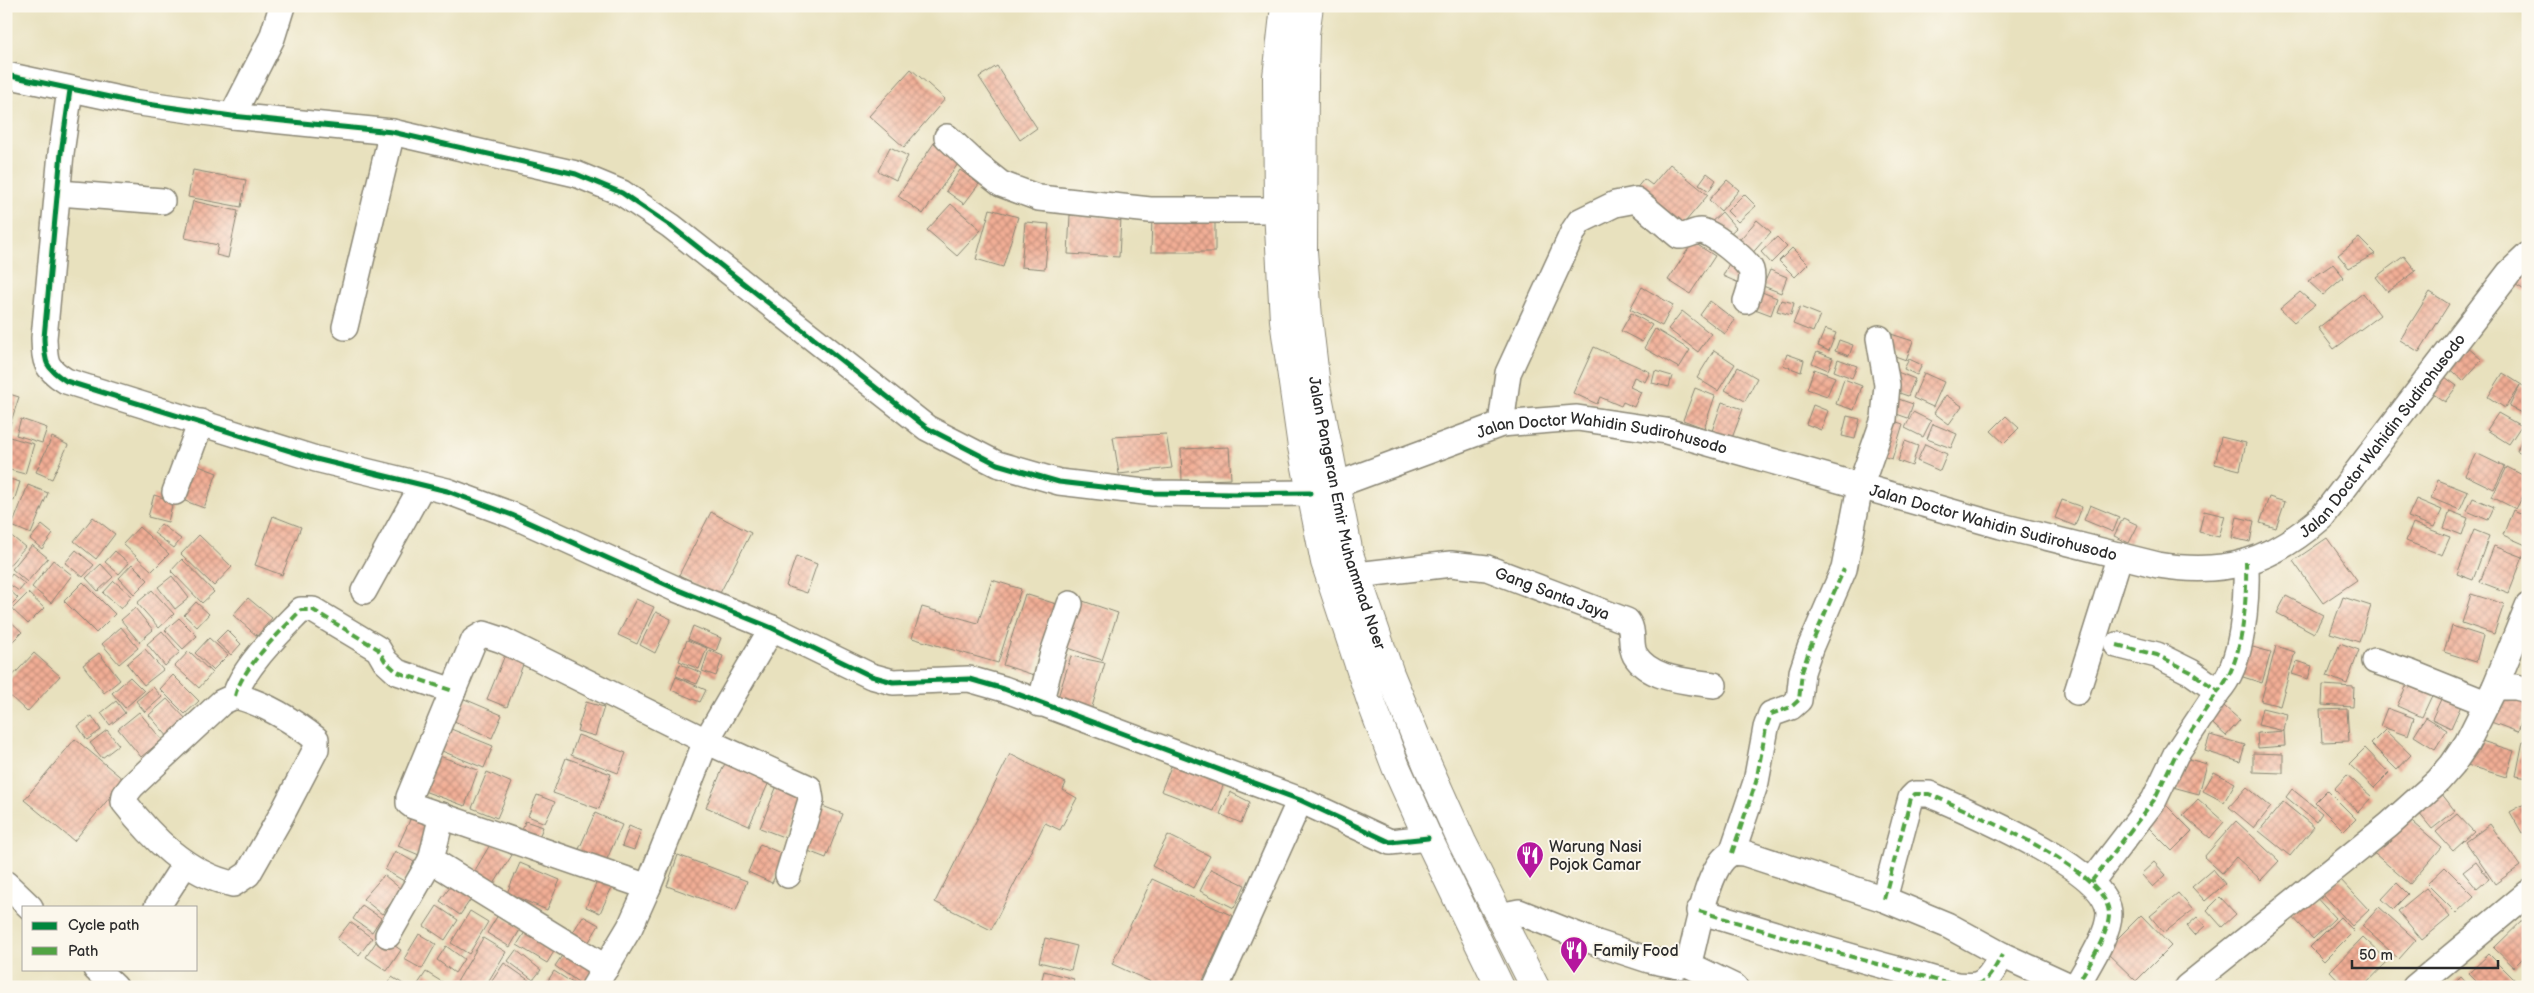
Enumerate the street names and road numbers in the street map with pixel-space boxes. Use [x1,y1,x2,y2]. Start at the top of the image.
street label: Jalan Doctor Wahidin Sudirohusodo [2296,330,2470,542]
street label: Jalan Pangeran Emir Muhammad Noer [1304,376,1389,653]
street label: Jalan Doctor Wahidin Sudirohusodo [1474,409,1729,459]
street label: Jalan Doctor Wahidin Sudirohusodo [1867,481,2119,565]
street label: Gang Santa Jaya [1492,564,1612,625]

